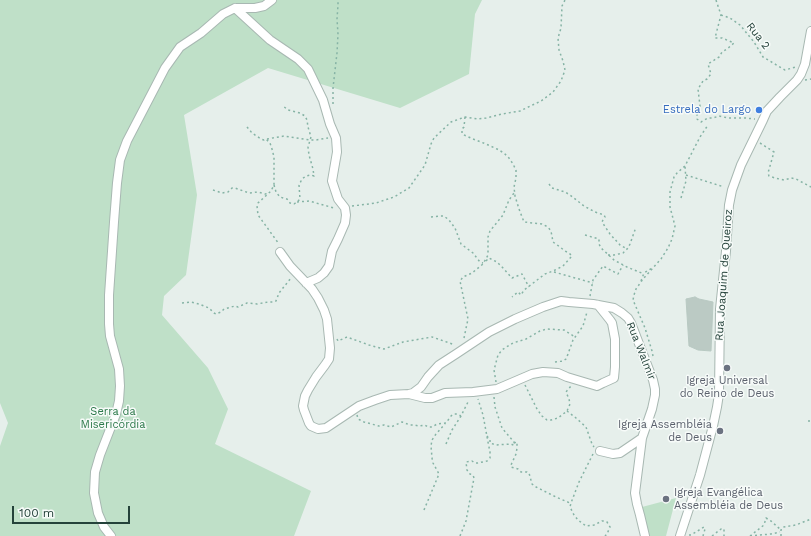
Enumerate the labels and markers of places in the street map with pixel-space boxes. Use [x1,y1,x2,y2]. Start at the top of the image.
place label: Estrela do Largo [663,103,751,117]
marker: Estrela do Largo [754,105,764,115]
marker: Igreja Universal do Reino de Deus [722,363,732,373]
place label: Igreja Universal do Reino de Deus [680,374,774,400]
place label: Igreja Assembléia de Deus [618,418,712,444]
marker: Igreja Assembléia de Deus [715,426,725,436]
place label: Igreja Evangélica Assembléia de Deus [674,486,783,512]
marker: Igreja Evangélica Assembléia de Deus [661,494,671,504]

